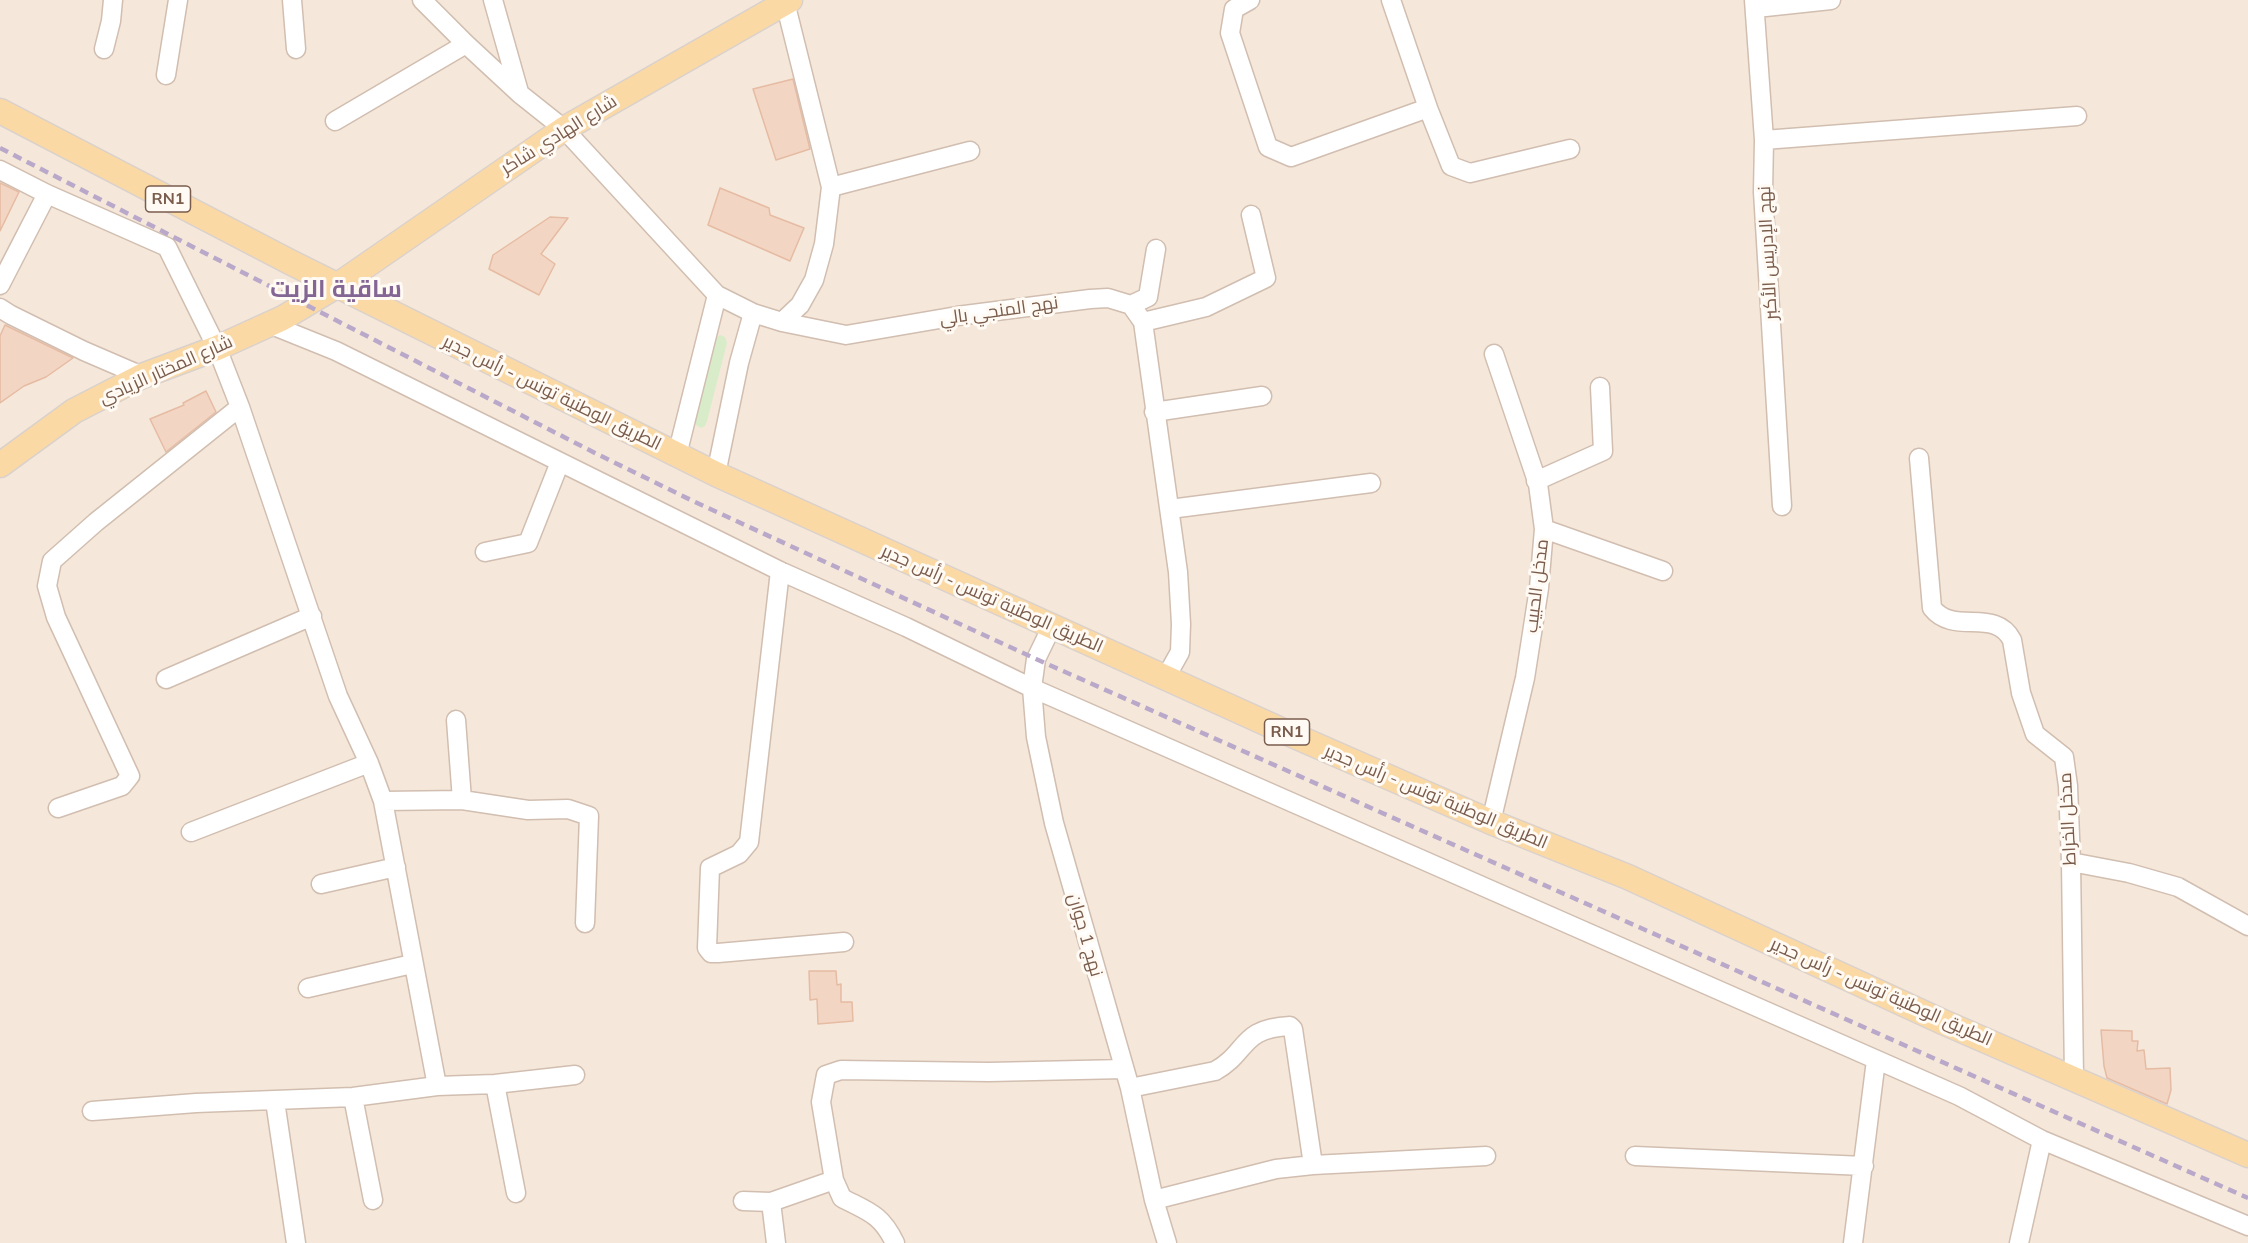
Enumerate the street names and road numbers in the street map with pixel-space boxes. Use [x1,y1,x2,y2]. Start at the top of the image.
street label: شارع الهادي شاكر [497,91,621,179]
street label: نهج الإدريس الأكبر [1754,185,1782,321]
road number: RN1 [146,186,190,212]
street label: نهج المنجي بالي [938,292,1060,330]
street label: شارع المختار الزيادي [96,331,236,409]
street label: الطريق الوطنية تونس - رأس جدير [439,331,665,455]
street label: مدخل الحبيب [1521,538,1553,634]
street label: الطريق الوطنية تونس - رأس جدير [878,540,1106,658]
road number: RN1 [1264,719,1310,745]
street label: الطريق الوطنية تونس - رأس جدير [1321,740,1551,854]
street label: مدخل الخراط [2055,772,2081,866]
street label: نهج 1 جوان [1063,891,1107,979]
street label: الطريق الوطنية تونس - رأس جدير [1767,933,1995,1051]

